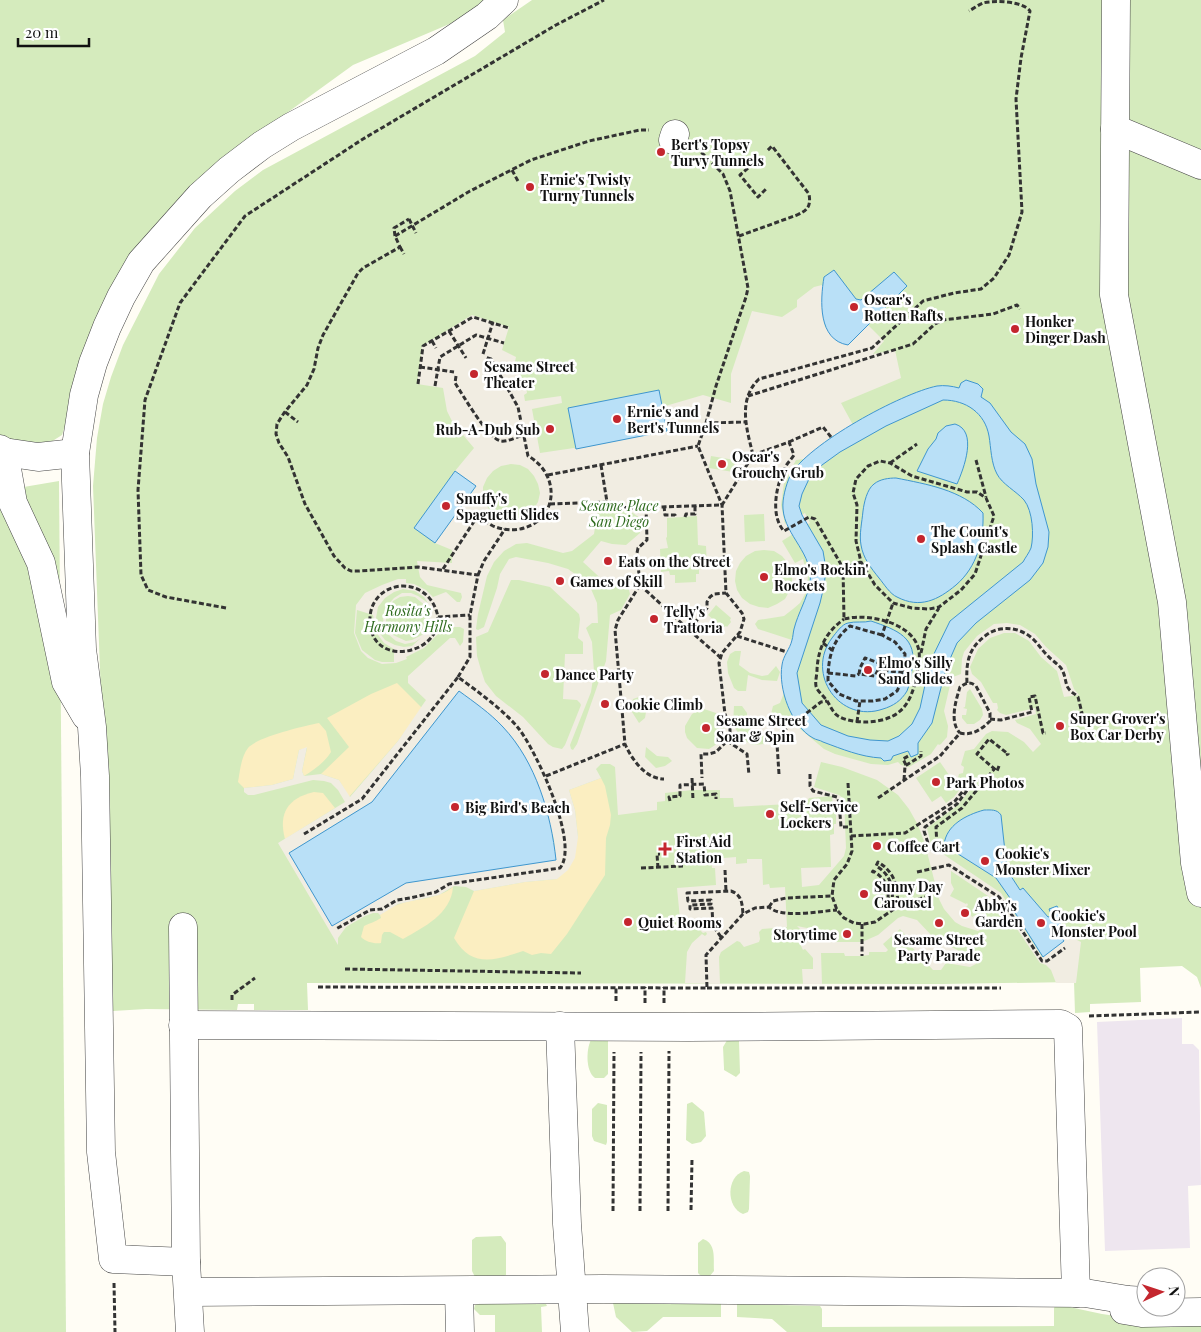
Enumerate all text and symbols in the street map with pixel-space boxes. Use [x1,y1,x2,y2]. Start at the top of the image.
scale bar [18,15,89,47]
text: 20 m [25,22,59,42]
place label: Bert's Topsy Turvy Tunnels [671,135,764,170]
marker: Bert's Topsy Turvy Tunnels [655,146,667,158]
place label: Ernie's Twisty Turny Tunnels [540,170,634,205]
marker: Ernie's Twisty Turny Tunnels [524,181,536,193]
place label: Oscar's Rotten Rafts [864,290,943,325]
marker: Oscar's Rotten Rafts [848,301,860,313]
place label: Honker Dinger Dash [1025,312,1106,347]
marker: Honker Dinger Dash [1009,323,1021,335]
place label: Sesame Street Theater [484,357,574,392]
marker: Sesame Street Theater [468,368,480,380]
place label: Ernie's and Bert's Tunnels [627,402,719,437]
marker: Ernie's and Bert's Tunnels [611,413,623,425]
place label: Rub-A-Dub Sub [435,420,540,439]
marker: Rub-A-Dub Sub [544,423,556,435]
place label: Oscar's Grouchy Grub [732,447,824,482]
marker: Oscar's Grouchy Grub [716,458,728,470]
place label: Snuffy's Spaguetti Slides [456,489,559,524]
park label: Sesame Place San Diego [579,496,658,531]
marker: Snuffy's Spaguetti Slides [440,500,452,512]
place label: The Count's Splash Castle [931,522,1017,557]
marker: The Count's Splash Castle [915,533,927,545]
place label: Eats on the Street [618,552,731,571]
marker: Eats on the Street [602,555,614,567]
place label: Elmo's Rockin' Rockets [774,560,868,595]
marker: Elmo's Rockin' Rockets [758,571,770,583]
place label: Games of Skill [570,572,663,591]
marker: Games of Skill [554,575,566,587]
park label: Rosita's Harmony Hills [363,601,453,636]
place label: Telly's Trattoria [664,602,723,637]
marker: Telly's Trattoria [648,613,660,625]
place label: Elmo's Silly Sand Slides [878,653,953,688]
marker: Elmo's Silly Sand Slides [862,664,874,676]
place label: Dance Party [555,665,634,684]
marker: Dance Party [539,668,551,680]
place label: Cookie Climb [615,695,703,714]
marker: Cookie Climb [599,698,611,710]
place label: Super Grover's Box Car Derby [1070,709,1166,744]
place label: Sesame Street Soar & Spin [716,711,806,746]
marker: Super Grover's Box Car Derby [1054,720,1066,732]
marker: Sesame Street Soar & Spin [700,722,712,734]
place label: Park Photos [946,773,1024,792]
marker: Park Photos [930,776,942,788]
place label: Self-Service Lockers [780,797,858,832]
place label: Big Bird's Beach [465,798,570,817]
marker: Big Bird's Beach [449,801,461,813]
marker: Self-Service Lockers [764,808,776,820]
place label: First Aid Station [676,832,732,867]
place label: Coffee Cart [887,837,960,856]
marker: Coffee Cart [871,840,883,852]
marker: First Aid Station [658,842,672,856]
place label: Cookie's Monster Mixer [995,844,1091,879]
marker: Cookie's Monster Mixer [979,855,991,867]
place label: Sunny Day Carousel [874,877,944,912]
marker: Sunny Day Carousel [858,888,870,900]
place label: Abby's Garden [974,896,1023,931]
place label: Cookie's Monster Pool [1051,906,1137,941]
marker: Abby's Garden [959,907,971,919]
place label: Quiet Rooms [638,913,722,932]
marker: Quiet Rooms [622,916,634,928]
marker: Sesame Street Party Parade [933,917,945,929]
marker: Cookie's Monster Pool [1035,917,1047,929]
place label: Storytime [773,925,837,944]
marker: Storytime [841,928,853,940]
place label: Sesame Street Party Parade [894,930,984,965]
north arrow [1136,1267,1186,1317]
text: N [1165,1286,1184,1297]

